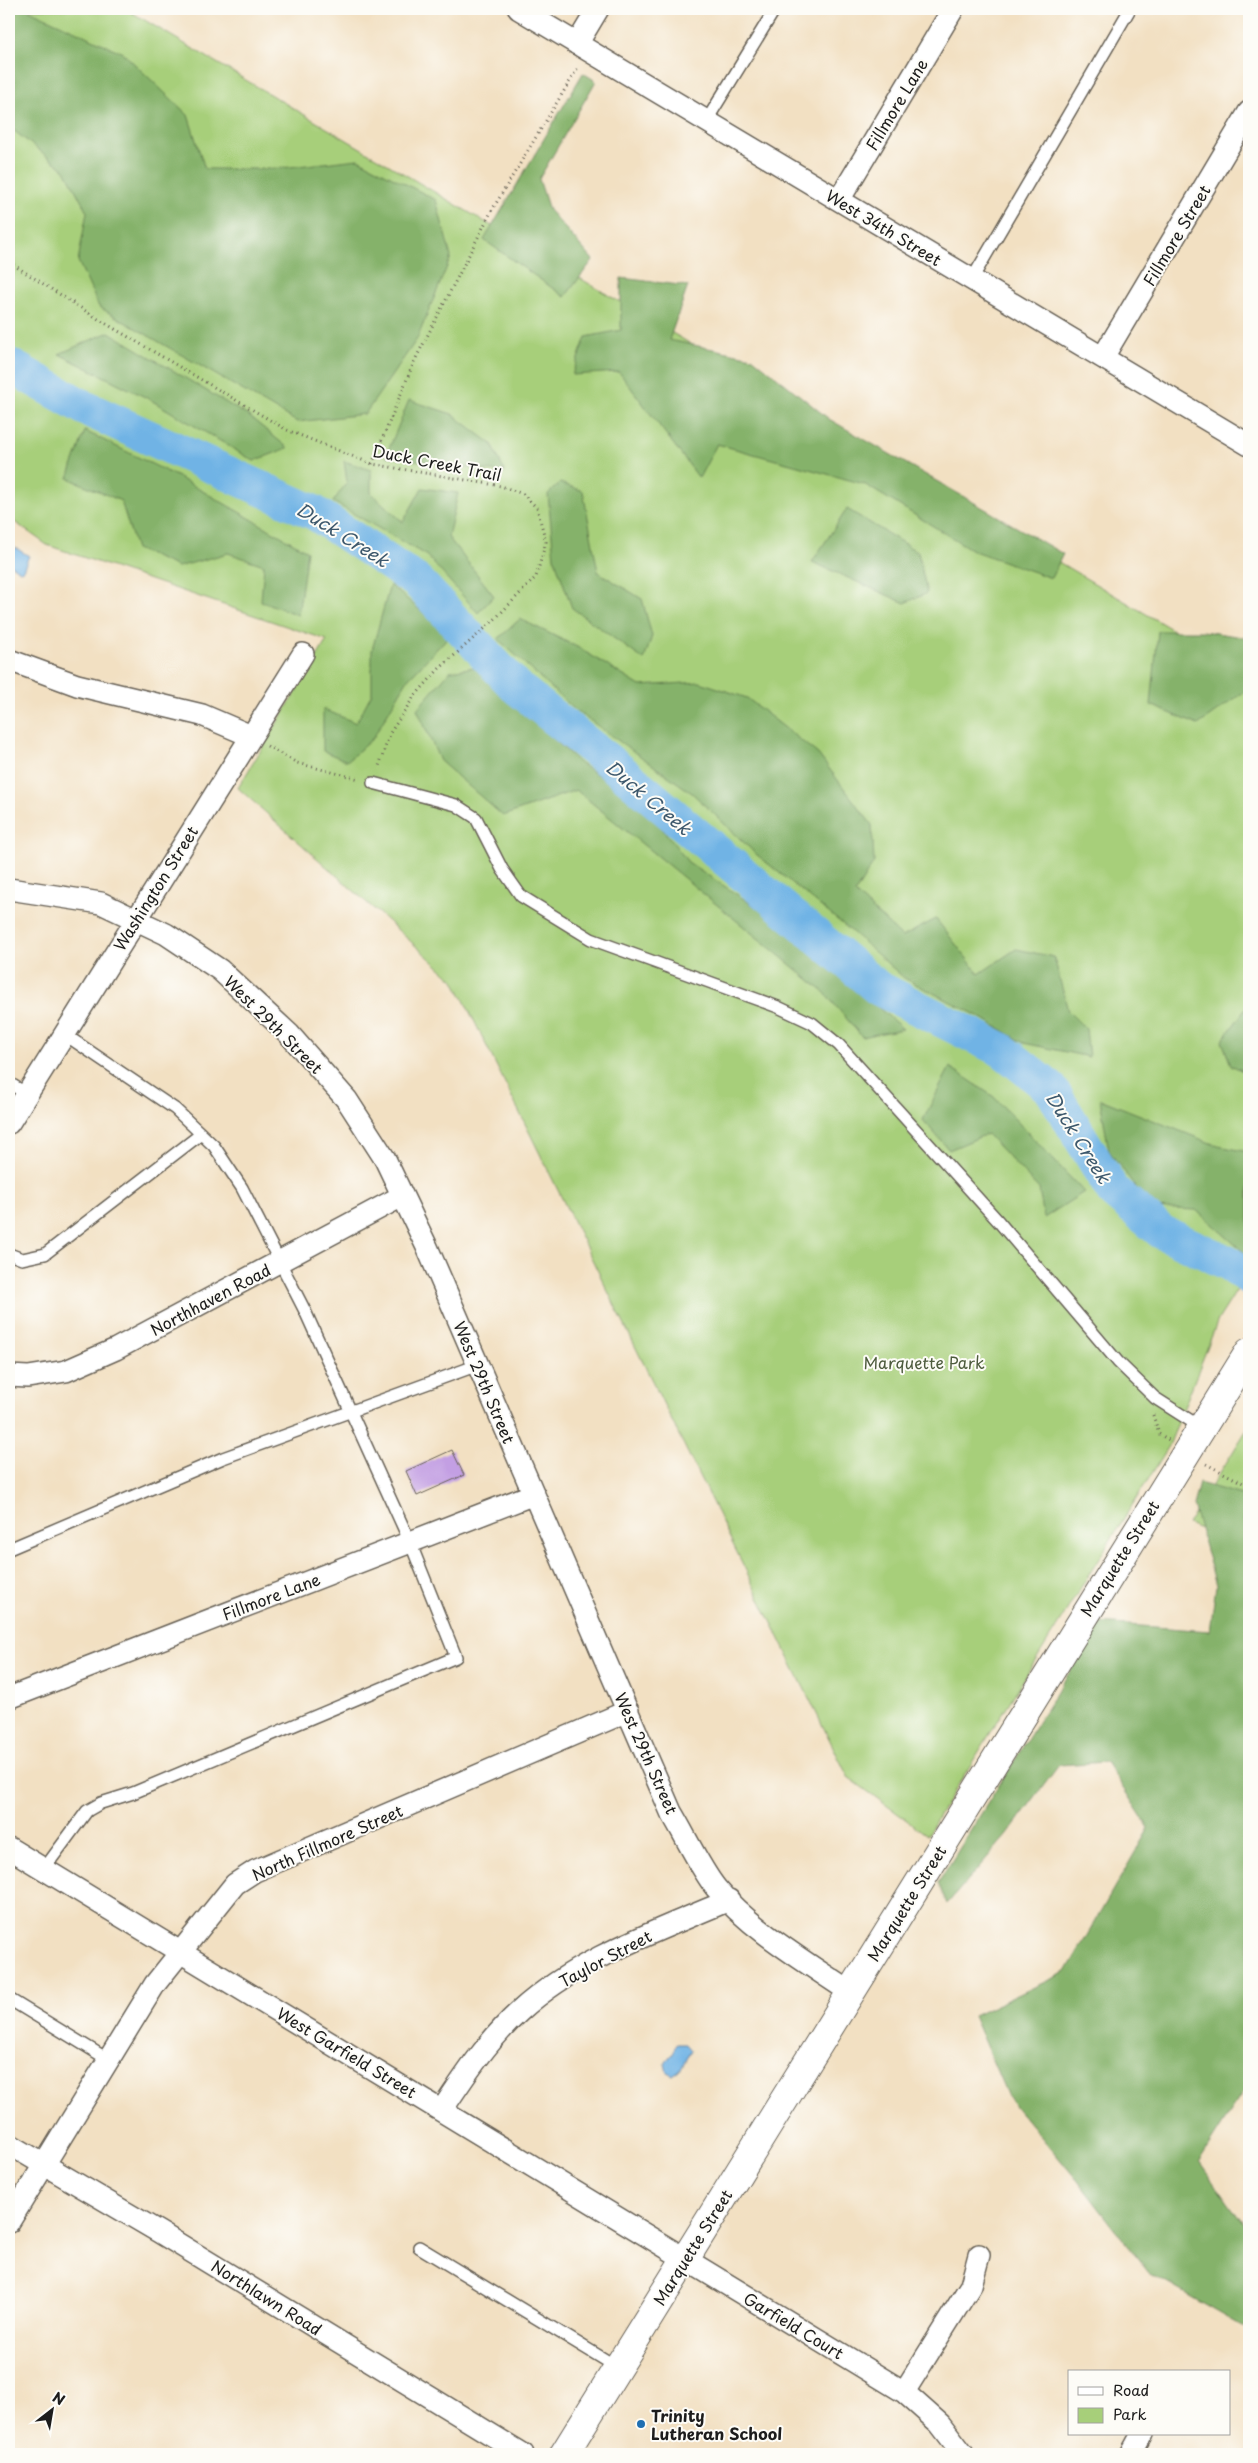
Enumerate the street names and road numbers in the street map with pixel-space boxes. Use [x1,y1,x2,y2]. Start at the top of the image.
street label: Fillmore Lane [859,54,933,154]
street label: Fillmore Street [1136,180,1216,290]
street label: West 34th Street [822,183,947,271]
street label: Duck Creek Trail [370,438,504,486]
street label: Washington Street [107,821,203,955]
street label: West 29th Street [219,969,329,1079]
street label: Northhaven Road [145,1257,275,1341]
street label: West 29th Street [448,1317,522,1447]
street label: Marquette Street [1074,1495,1165,1621]
street label: Fillmore Lane [218,1566,324,1626]
street label: West 29th Street [609,1688,685,1818]
street label: North Fillmore Street [248,1798,407,1886]
street label: Marquette Street [861,1840,952,1966]
street label: Taylor Street [554,1923,656,1992]
street label: West Garfield Street [273,2001,422,2104]
street label: Marquette Street [647,2184,738,2310]
street label: Northlawn Road [207,2253,327,2341]
street label: Garfield Court [739,2286,849,2365]

